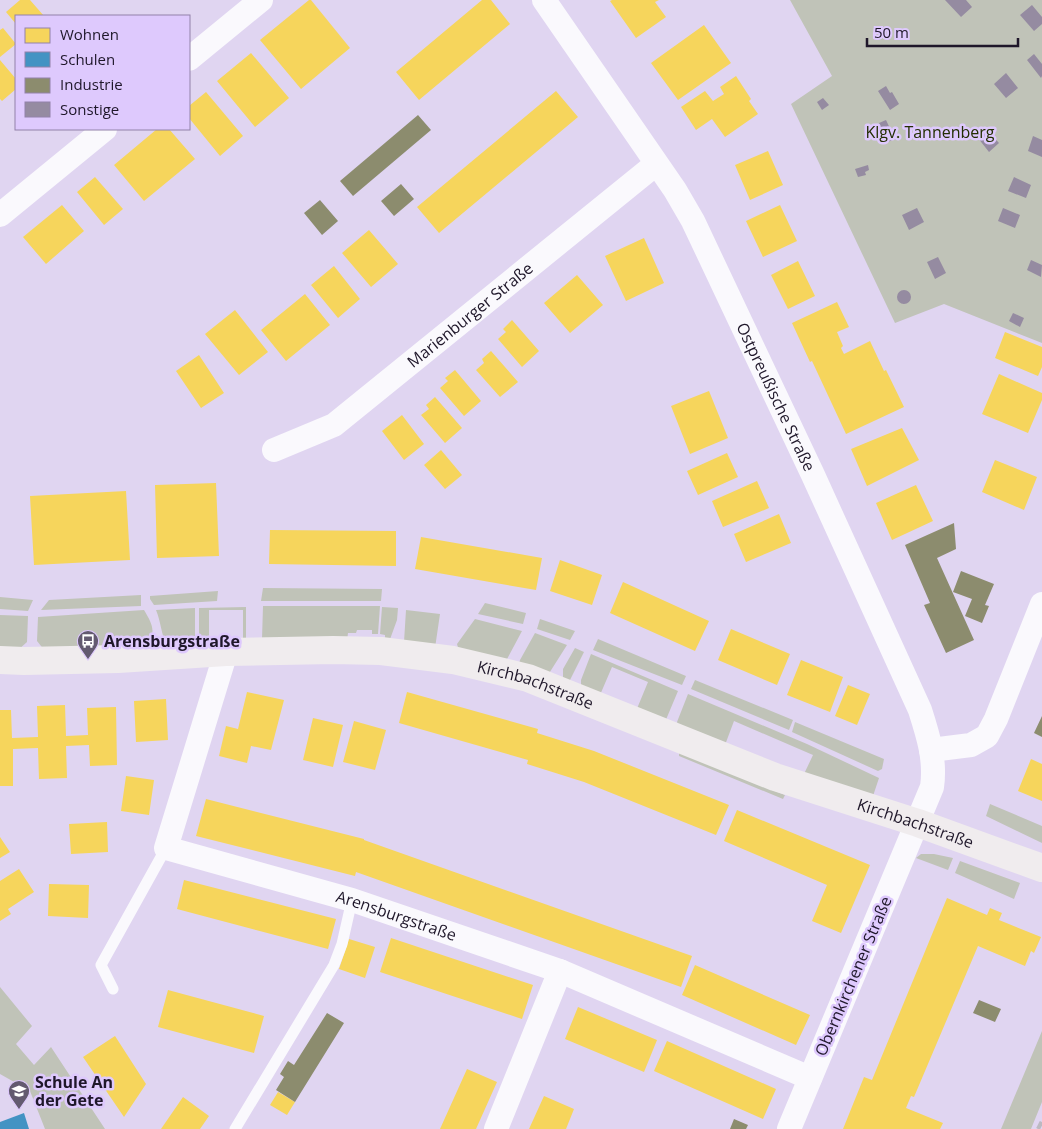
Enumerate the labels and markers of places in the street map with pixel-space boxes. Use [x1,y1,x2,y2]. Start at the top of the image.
bus stop icon: Arensburgstraße [76,629,100,660]
place label: Arensburgstraße [104,630,240,652]
place label: Schule An der Gete [35,1071,113,1111]
school or university icon: Schule An der Gete [7,1079,31,1110]

